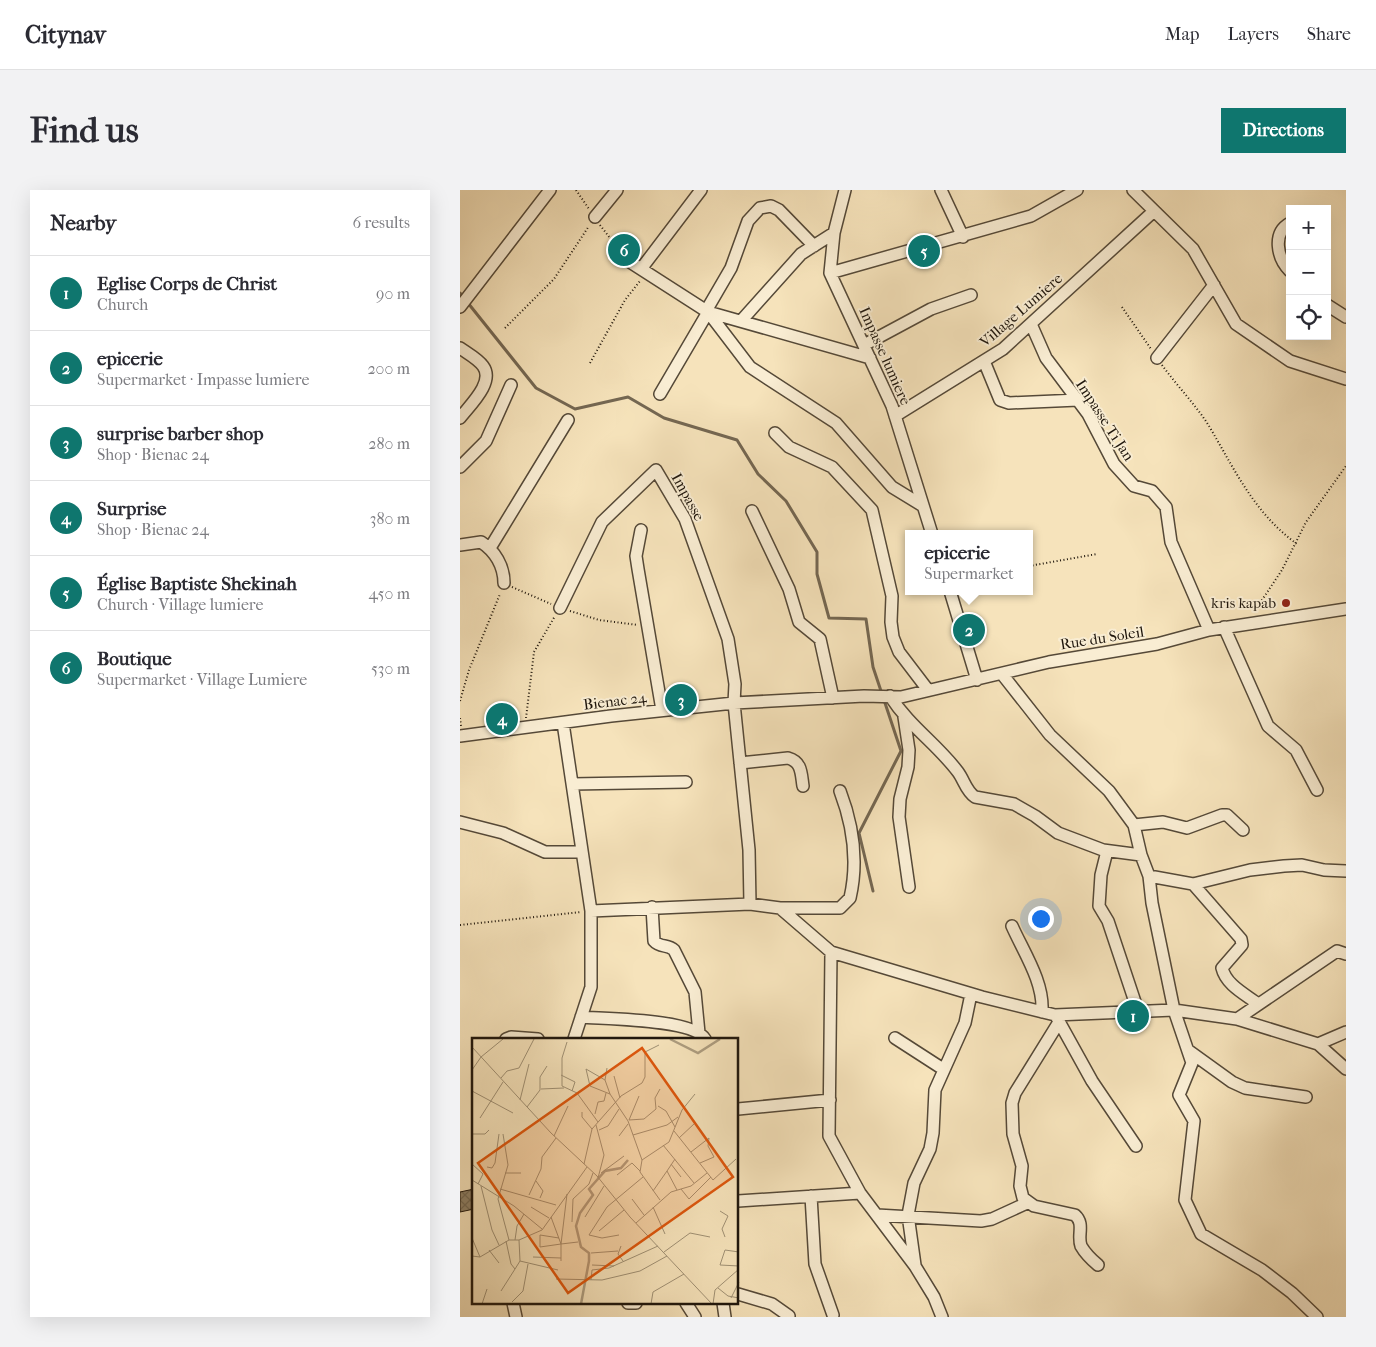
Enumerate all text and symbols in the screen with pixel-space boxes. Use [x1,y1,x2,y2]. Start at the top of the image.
text: Citynav [25,21,106,49]
text: Map [1165,24,1199,45]
text: Layers [1227,24,1279,45]
text: Share [1307,24,1351,45]
button: Directions [1221,108,1346,153]
text: Find us [30,110,139,151]
map controls [1286,205,1331,340]
button: + [1286,205,1331,250]
text: Nearby [50,211,116,235]
text: 6 results [352,213,410,232]
pin: 6 [608,231,640,269]
pin: 5 [908,232,940,270]
button: − [1286,250,1331,295]
street label: Village Lumiere [975,269,1066,351]
text: Eglise Corps de Christ [97,273,277,295]
text: 1 [63,284,69,303]
text: 90 m [376,284,410,303]
text: Church [97,295,148,314]
button: locate [1286,295,1331,340]
street label: Impasse lumiere [855,304,915,408]
text: epicerie [97,348,163,370]
text: 2 [62,359,70,378]
text: 200 m [367,359,410,378]
text: Supermarket · Impasse lumiere [97,370,309,389]
street label: Impasse Ti Jan [1072,376,1138,464]
text: surprise barber shop [97,423,264,445]
text: 3 [63,434,69,453]
text: 280 m [368,434,410,453]
text: Shop · Bienac 24 [97,445,209,464]
street label: Impasse [668,470,709,525]
text: Surprise [97,498,166,520]
text: 4 [61,509,71,528]
text: 380 m [370,509,410,528]
text: Shop · Bienac 24 [97,520,209,539]
popup [905,530,1033,595]
text: epicerie [924,542,990,564]
text: Supermarket [924,564,1014,583]
text: Église Baptiste Shekinah [97,573,297,595]
text: 5 [63,584,69,603]
text: 450 m [369,584,410,603]
place label: kris kapab [1211,594,1276,612]
text: Church · Village lumiere [97,595,264,614]
marker: kris kapab [1280,597,1292,609]
pin: 2 [953,611,985,649]
street label: Rue du Soleil [1059,622,1145,654]
text: Boutique [97,648,172,670]
text: 6 [62,659,70,678]
text: 530 m [371,659,410,678]
text: Supermarket · Village Lumiere [97,670,307,689]
pin: 3 [665,681,697,719]
street label: Bienac 24 [582,688,649,714]
pin: 4 [486,700,518,738]
your location [1028,906,1054,932]
pin: 1 [1117,997,1149,1035]
inset map [472,1038,739,1304]

